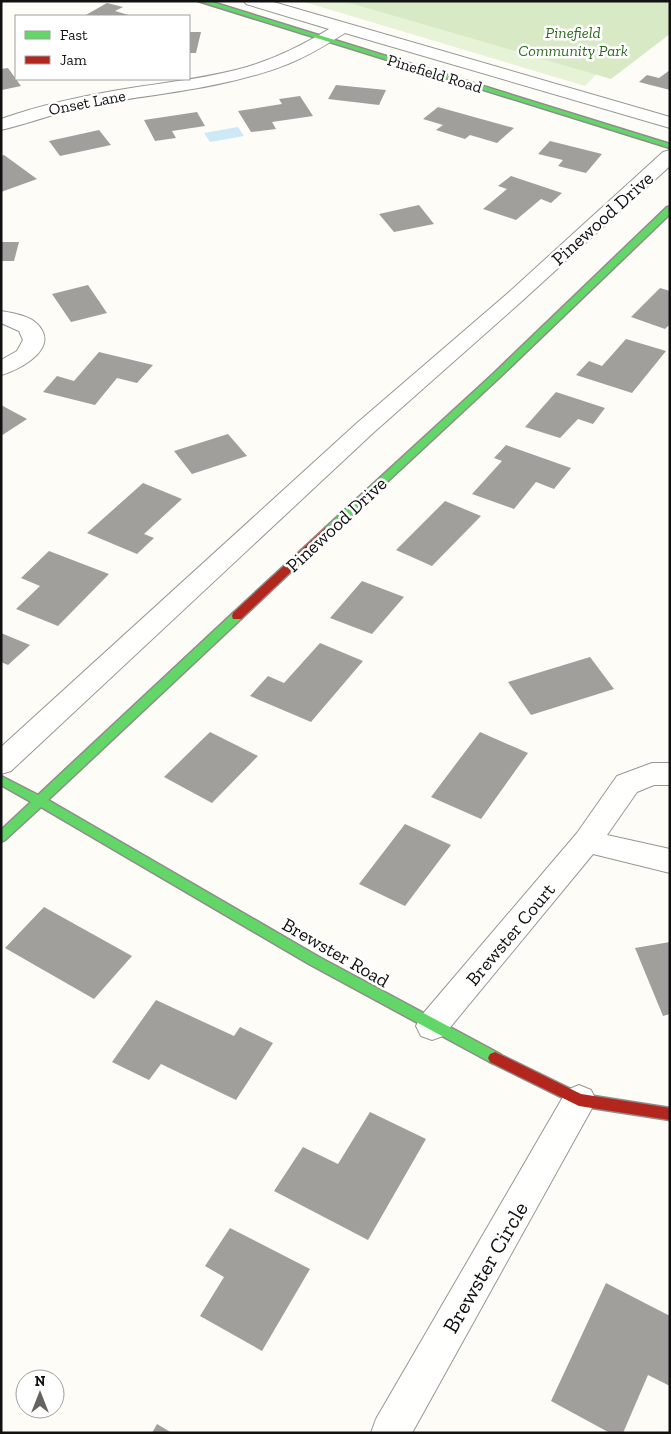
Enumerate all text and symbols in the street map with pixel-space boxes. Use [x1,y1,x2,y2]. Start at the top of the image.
legend [15,15,190,80]
park label: Pinefield Community Park [518,23,628,60]
text: Fast [60,26,88,44]
street label: Pinefield Road [385,50,485,97]
text: Jam [60,51,87,69]
street label: Onset Lane [47,86,127,119]
street label: Pinewood Drive [547,167,658,270]
street label: Pinewood Drive [281,472,391,577]
street label: Brewster Court [461,878,560,990]
street label: Brewster Road [278,913,394,993]
street label: Brewster Circle [437,1197,534,1338]
north arrow [15,1369,65,1419]
text: N [35,1373,46,1390]

